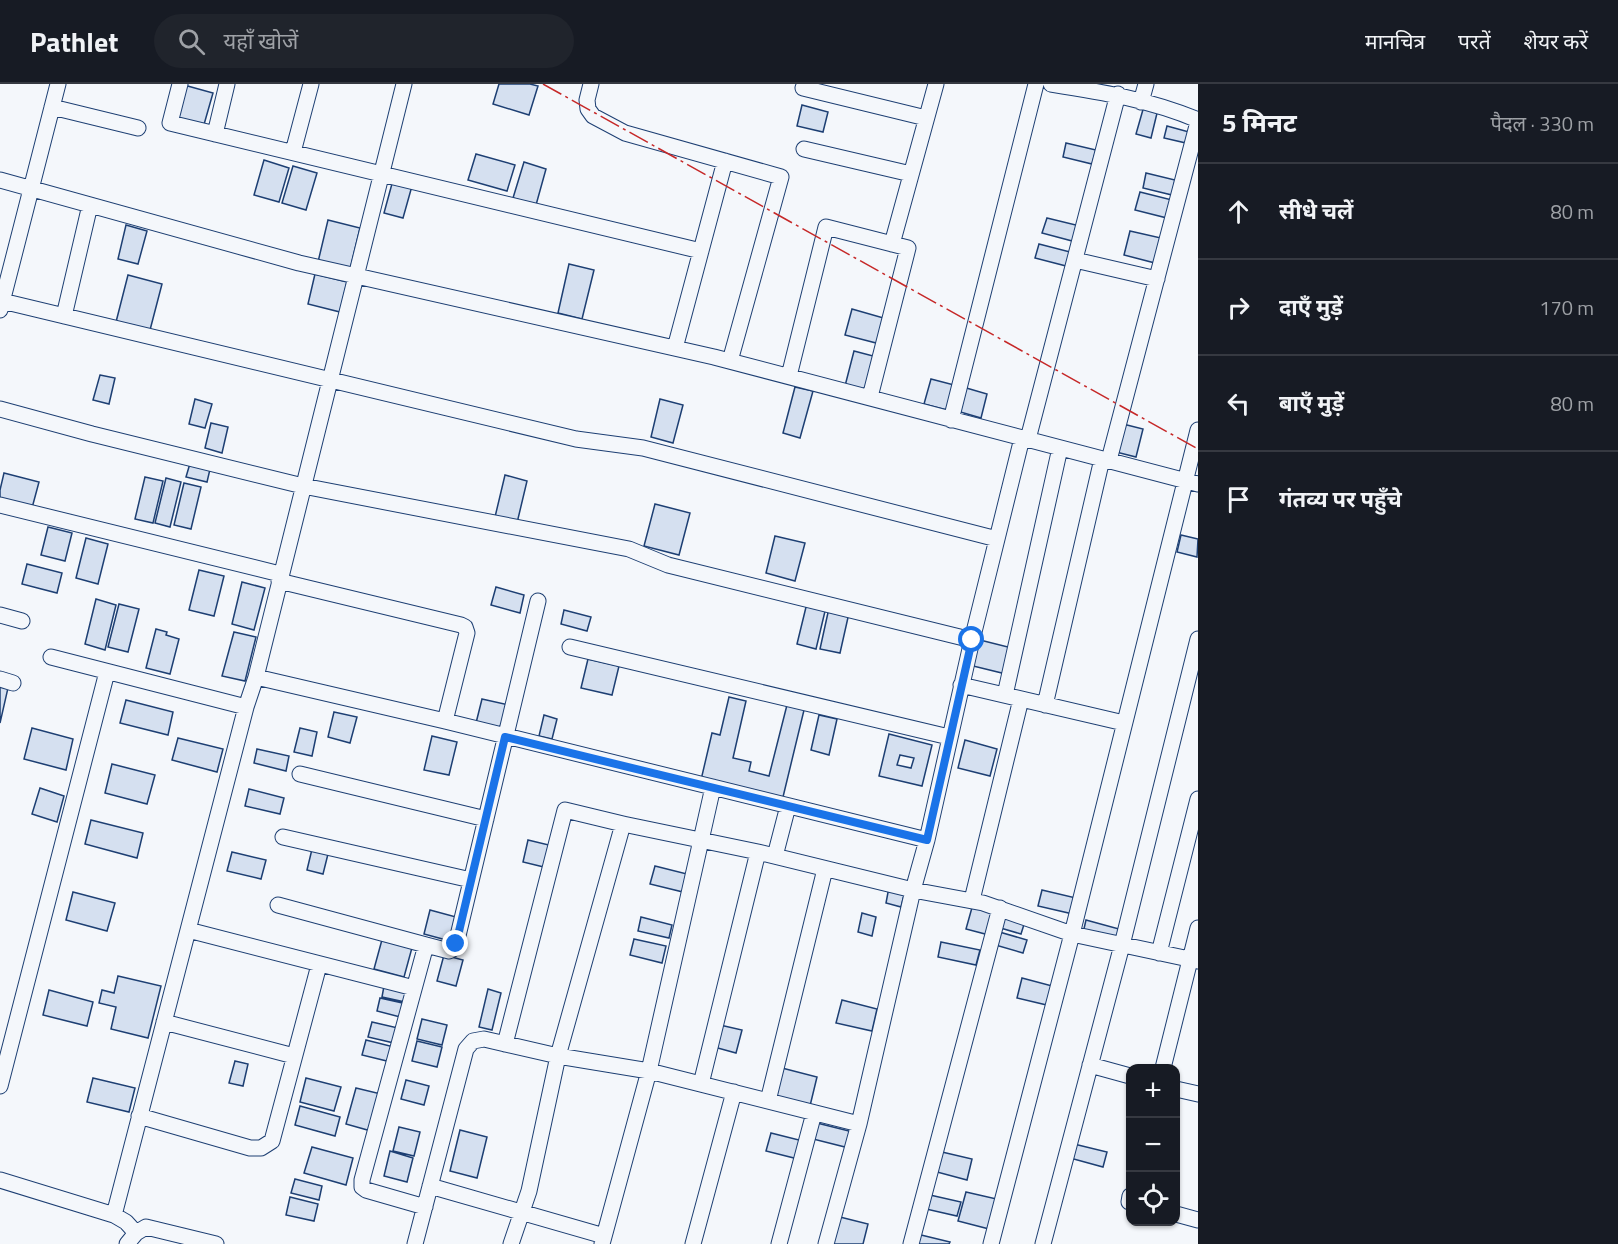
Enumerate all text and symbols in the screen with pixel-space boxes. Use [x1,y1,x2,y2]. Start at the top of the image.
search box [154,14,574,68]
text: Pathlet [30,20,118,63]
text: यहाँ खोजें [223,24,298,58]
icon: search [175,25,208,58]
text: मानचित्र [1365,25,1425,57]
text: परतें [1458,25,1491,57]
text: शेयर करें [1524,25,1588,57]
text: 5 मिनट [1222,103,1297,142]
text: पैदल · 330 m [1491,108,1594,139]
text: सीधे चलें [1279,194,1353,228]
icon: ahead [1222,195,1255,228]
text: 80 m [1550,196,1594,227]
text: दाएँ मुड़ें [1279,290,1343,324]
icon: right [1222,291,1255,324]
text: 170 m [1539,292,1594,323]
text: बाएँ मुड़ें [1279,386,1344,420]
icon: left [1222,387,1255,420]
text: 80 m [1550,388,1594,419]
text: गंतव्य पर पहुँचे [1279,482,1402,516]
icon: arrive [1222,483,1255,516]
route start [958,626,984,652]
route end [442,930,468,956]
map controls [1126,1064,1180,1226]
button: + [1126,1064,1180,1118]
button: − [1126,1118,1180,1172]
button: locate [1126,1172,1180,1226]

